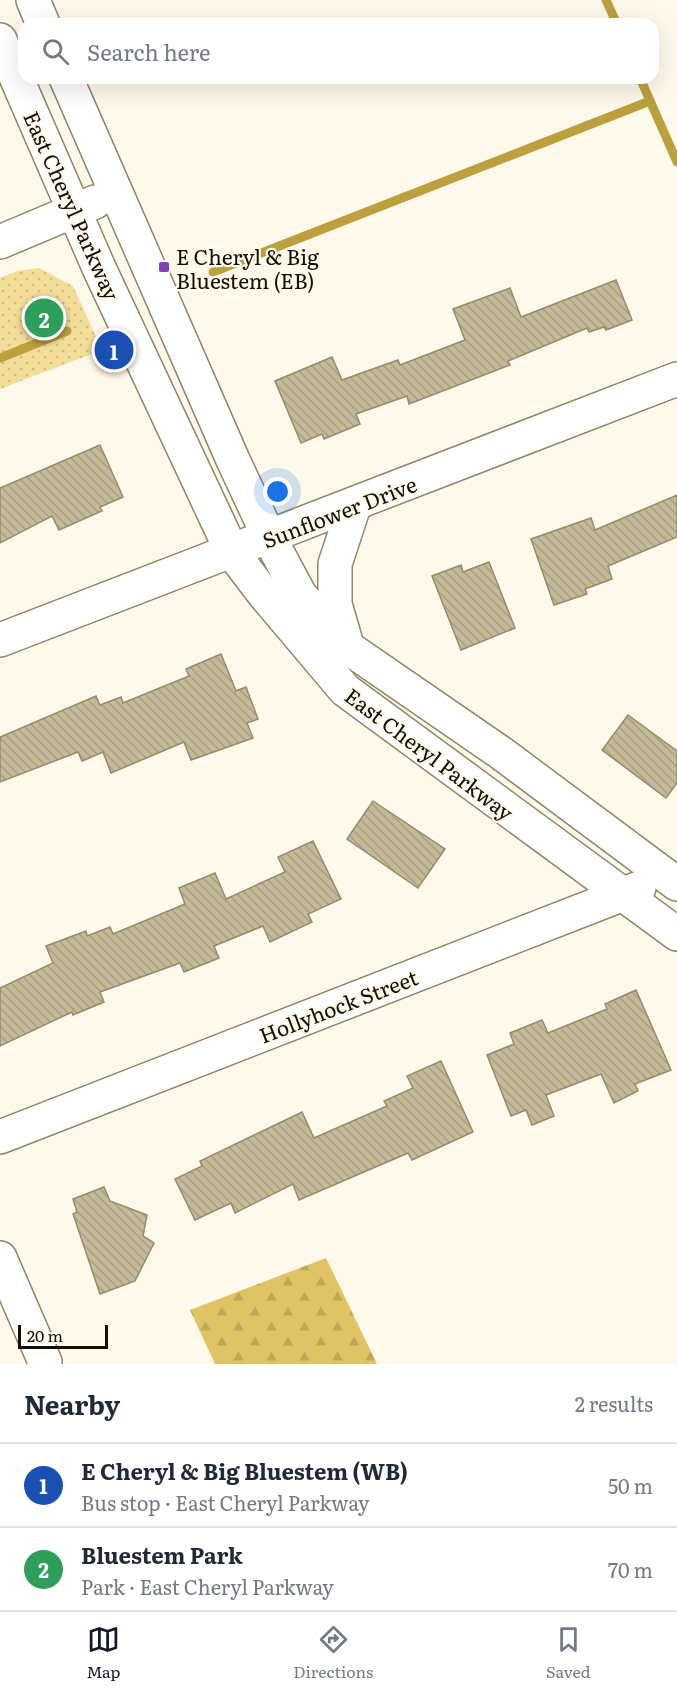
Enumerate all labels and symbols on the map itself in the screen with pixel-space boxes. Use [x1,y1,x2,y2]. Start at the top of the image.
street label: East Cheryl Parkway [17,106,129,305]
place label: E Cheryl & Big Bluestem (EB) [176,240,319,295]
marker: E Cheryl & Big Bluestem (EB) [157,260,171,274]
pin: 2 [24,296,63,340]
pin: 1 [94,328,134,372]
street label: Sunflower Drive [257,467,421,555]
your location [263,477,292,506]
street label: East Cheryl Parkway [339,679,521,827]
street label: Hollyhock Street [254,960,422,1050]
scale bar [18,1322,108,1350]

